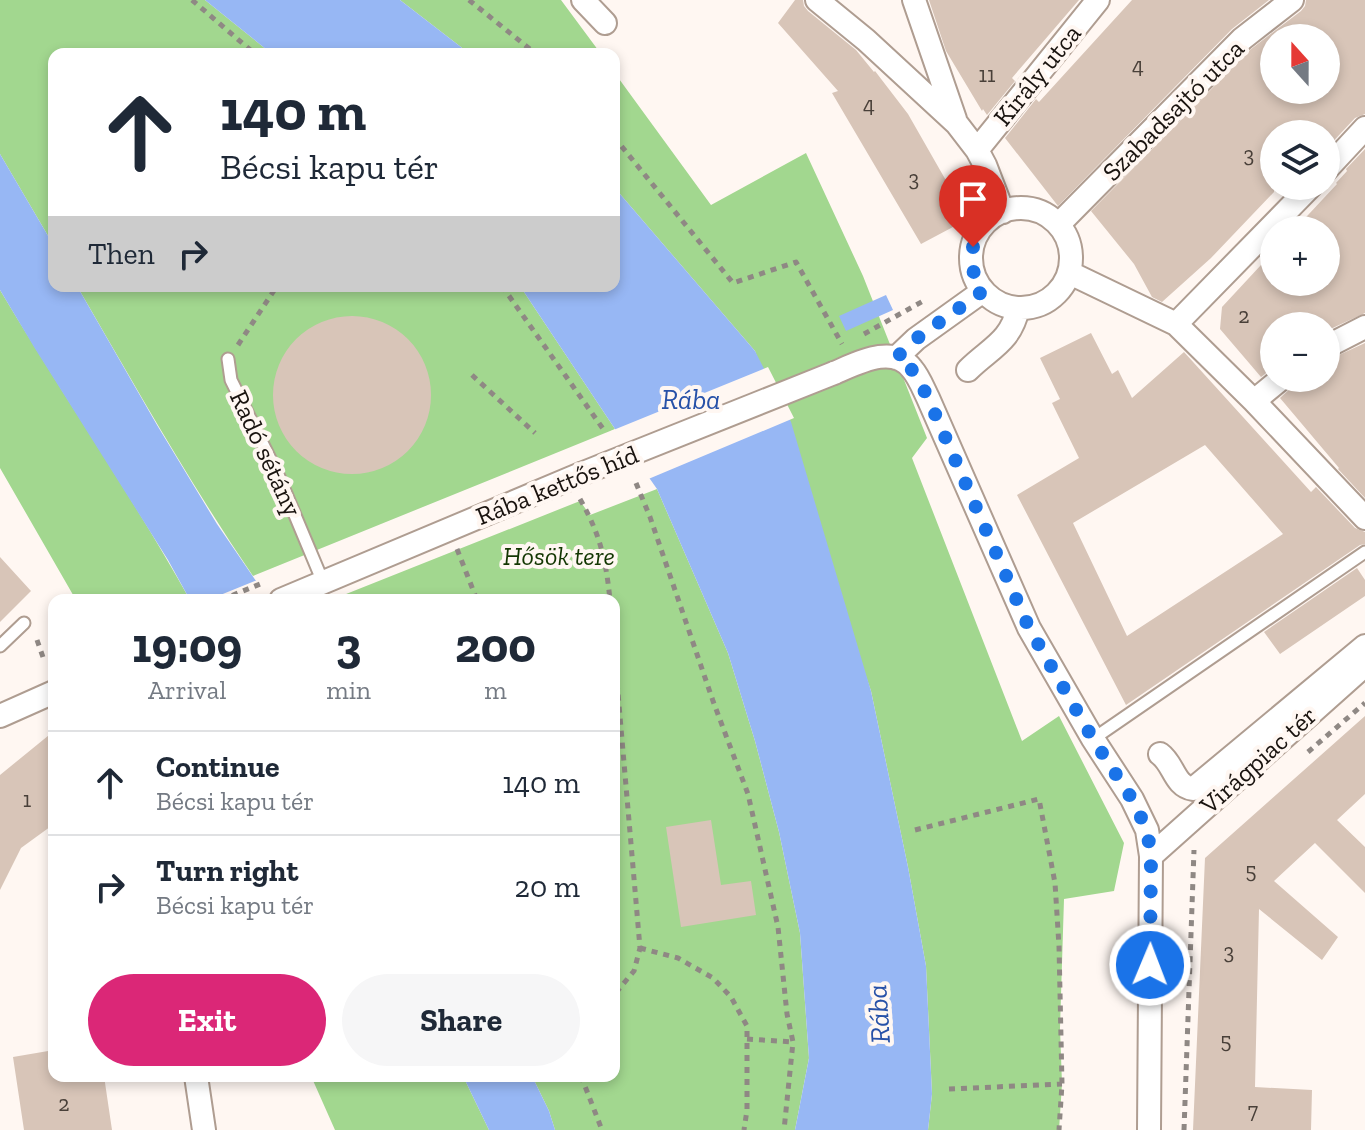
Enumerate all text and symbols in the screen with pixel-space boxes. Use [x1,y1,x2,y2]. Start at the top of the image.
street label: Király utca [986,17,1088,132]
north arrow [1260,24,1340,104]
map controls [1260,24,1340,392]
street label: Szabadsajtó utca [1095,32,1251,188]
house number: 4 [1132,52,1144,79]
house number: 11 [979,61,996,88]
text: 140 m [220,77,366,144]
icon: ahead [88,80,192,184]
house number: 4 [863,91,875,118]
button: layers [1260,120,1340,200]
house number: 3 [1244,141,1254,168]
text: Bécsi kapu tér [220,145,439,188]
house number: 3 [909,165,919,192]
pin [939,165,1007,247]
icon: arrive [951,177,995,221]
button: + [1260,216,1340,296]
icon: right [171,232,215,276]
text: Then [88,236,155,272]
house number: 2 [1238,302,1250,329]
button: − [1260,312,1340,392]
water label: Rába [662,383,720,416]
street label: Radó sétány [223,385,309,522]
street label: Rába kettős híd [471,438,643,532]
park label: Hősök tere [503,540,615,572]
text: 19:09 [132,617,242,674]
text: 3 [336,617,361,674]
text: 200 [455,617,536,674]
text: Arrival [148,674,226,706]
text: min [326,674,371,706]
text: m [484,674,507,706]
street label: Virágpiac tér [1192,699,1323,821]
text: Continue [156,749,280,785]
icon: ahead [88,761,132,805]
text: 140 m [502,765,580,801]
text: Bécsi kapu tér [156,785,314,817]
house number: 1 [23,786,32,813]
text: Turn right [156,853,298,889]
house number: 5 [1245,857,1257,884]
icon: right [88,865,132,909]
text: 20 m [515,869,580,905]
text: Bécsi kapu tér [156,889,314,921]
position arrow [1108,923,1192,1007]
house number: 3 [1224,938,1234,965]
button: Exit [88,974,326,1066]
button: Share [342,974,580,1066]
water label: Rába [860,983,897,1044]
house number: 5 [1220,1027,1232,1054]
house number: 2 [58,1090,70,1117]
house number: 7 [1248,1097,1259,1124]

